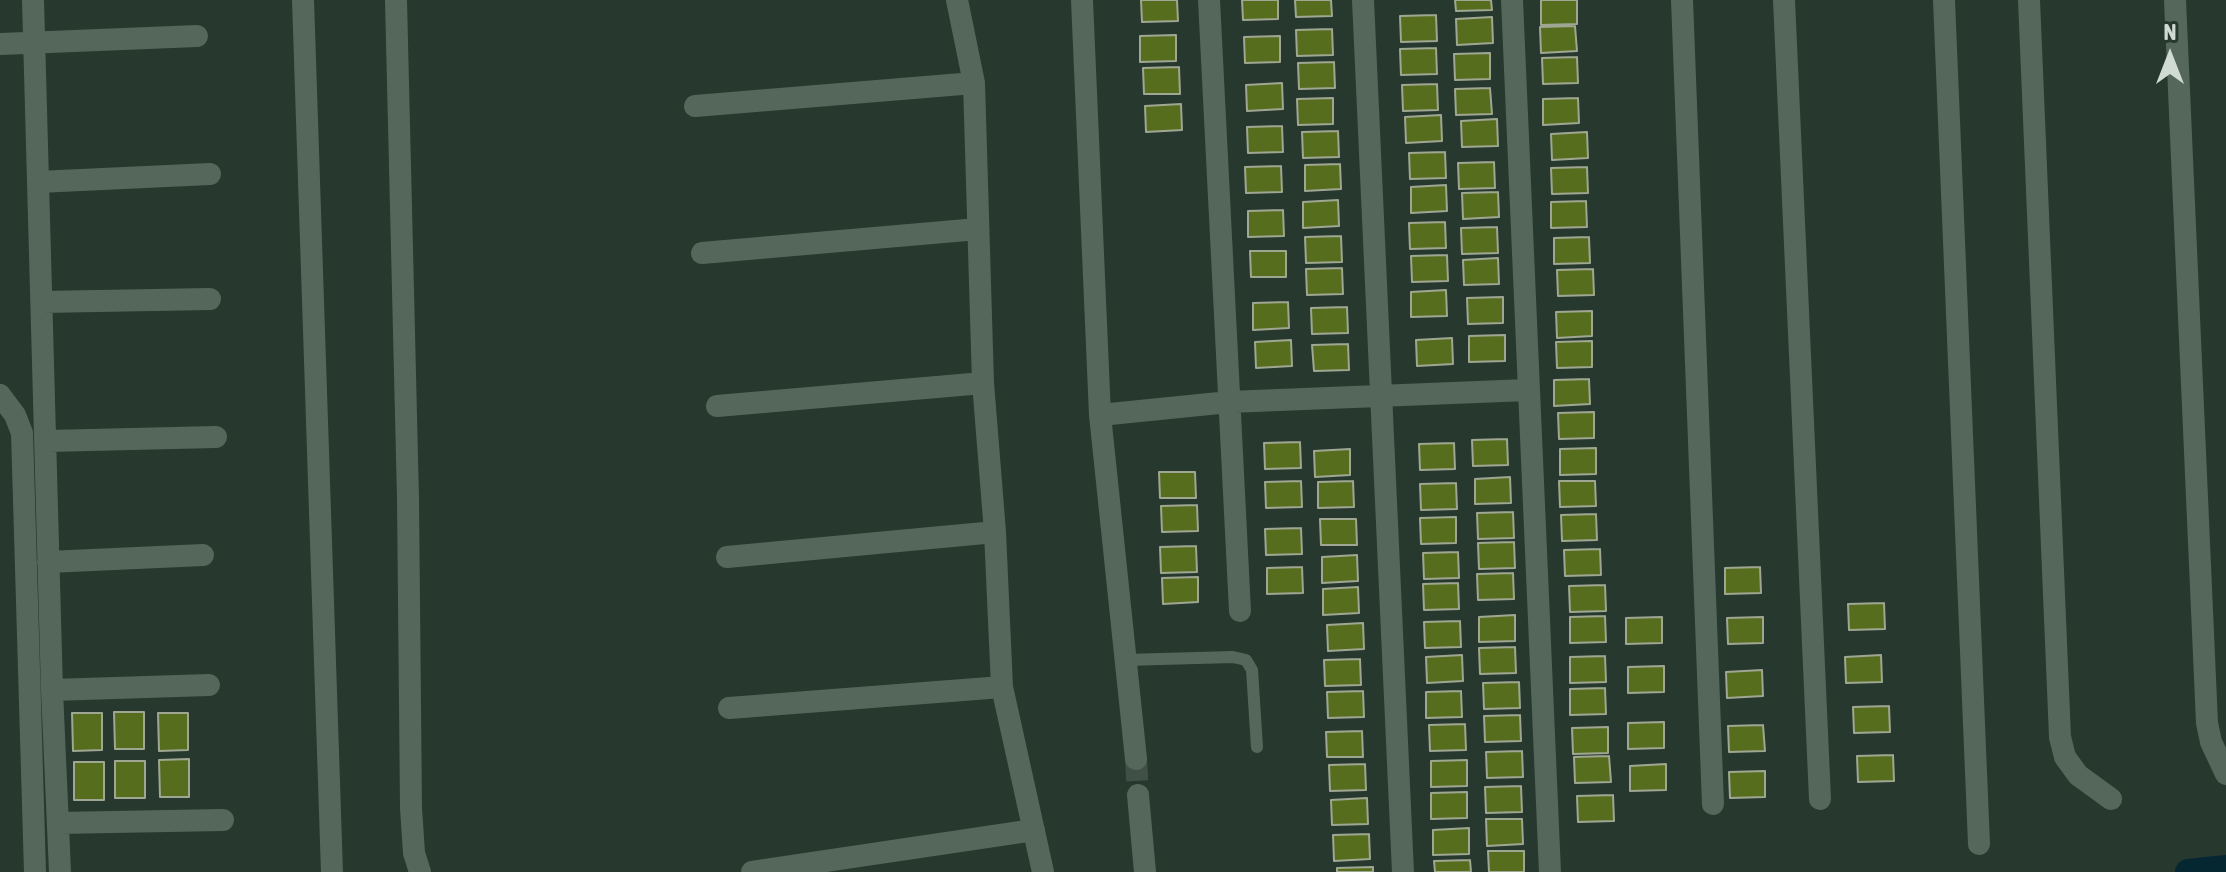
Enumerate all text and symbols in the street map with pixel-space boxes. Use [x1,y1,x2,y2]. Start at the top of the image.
north arrow [2130,16,2210,96]
text: N [2164,19,2176,45]

